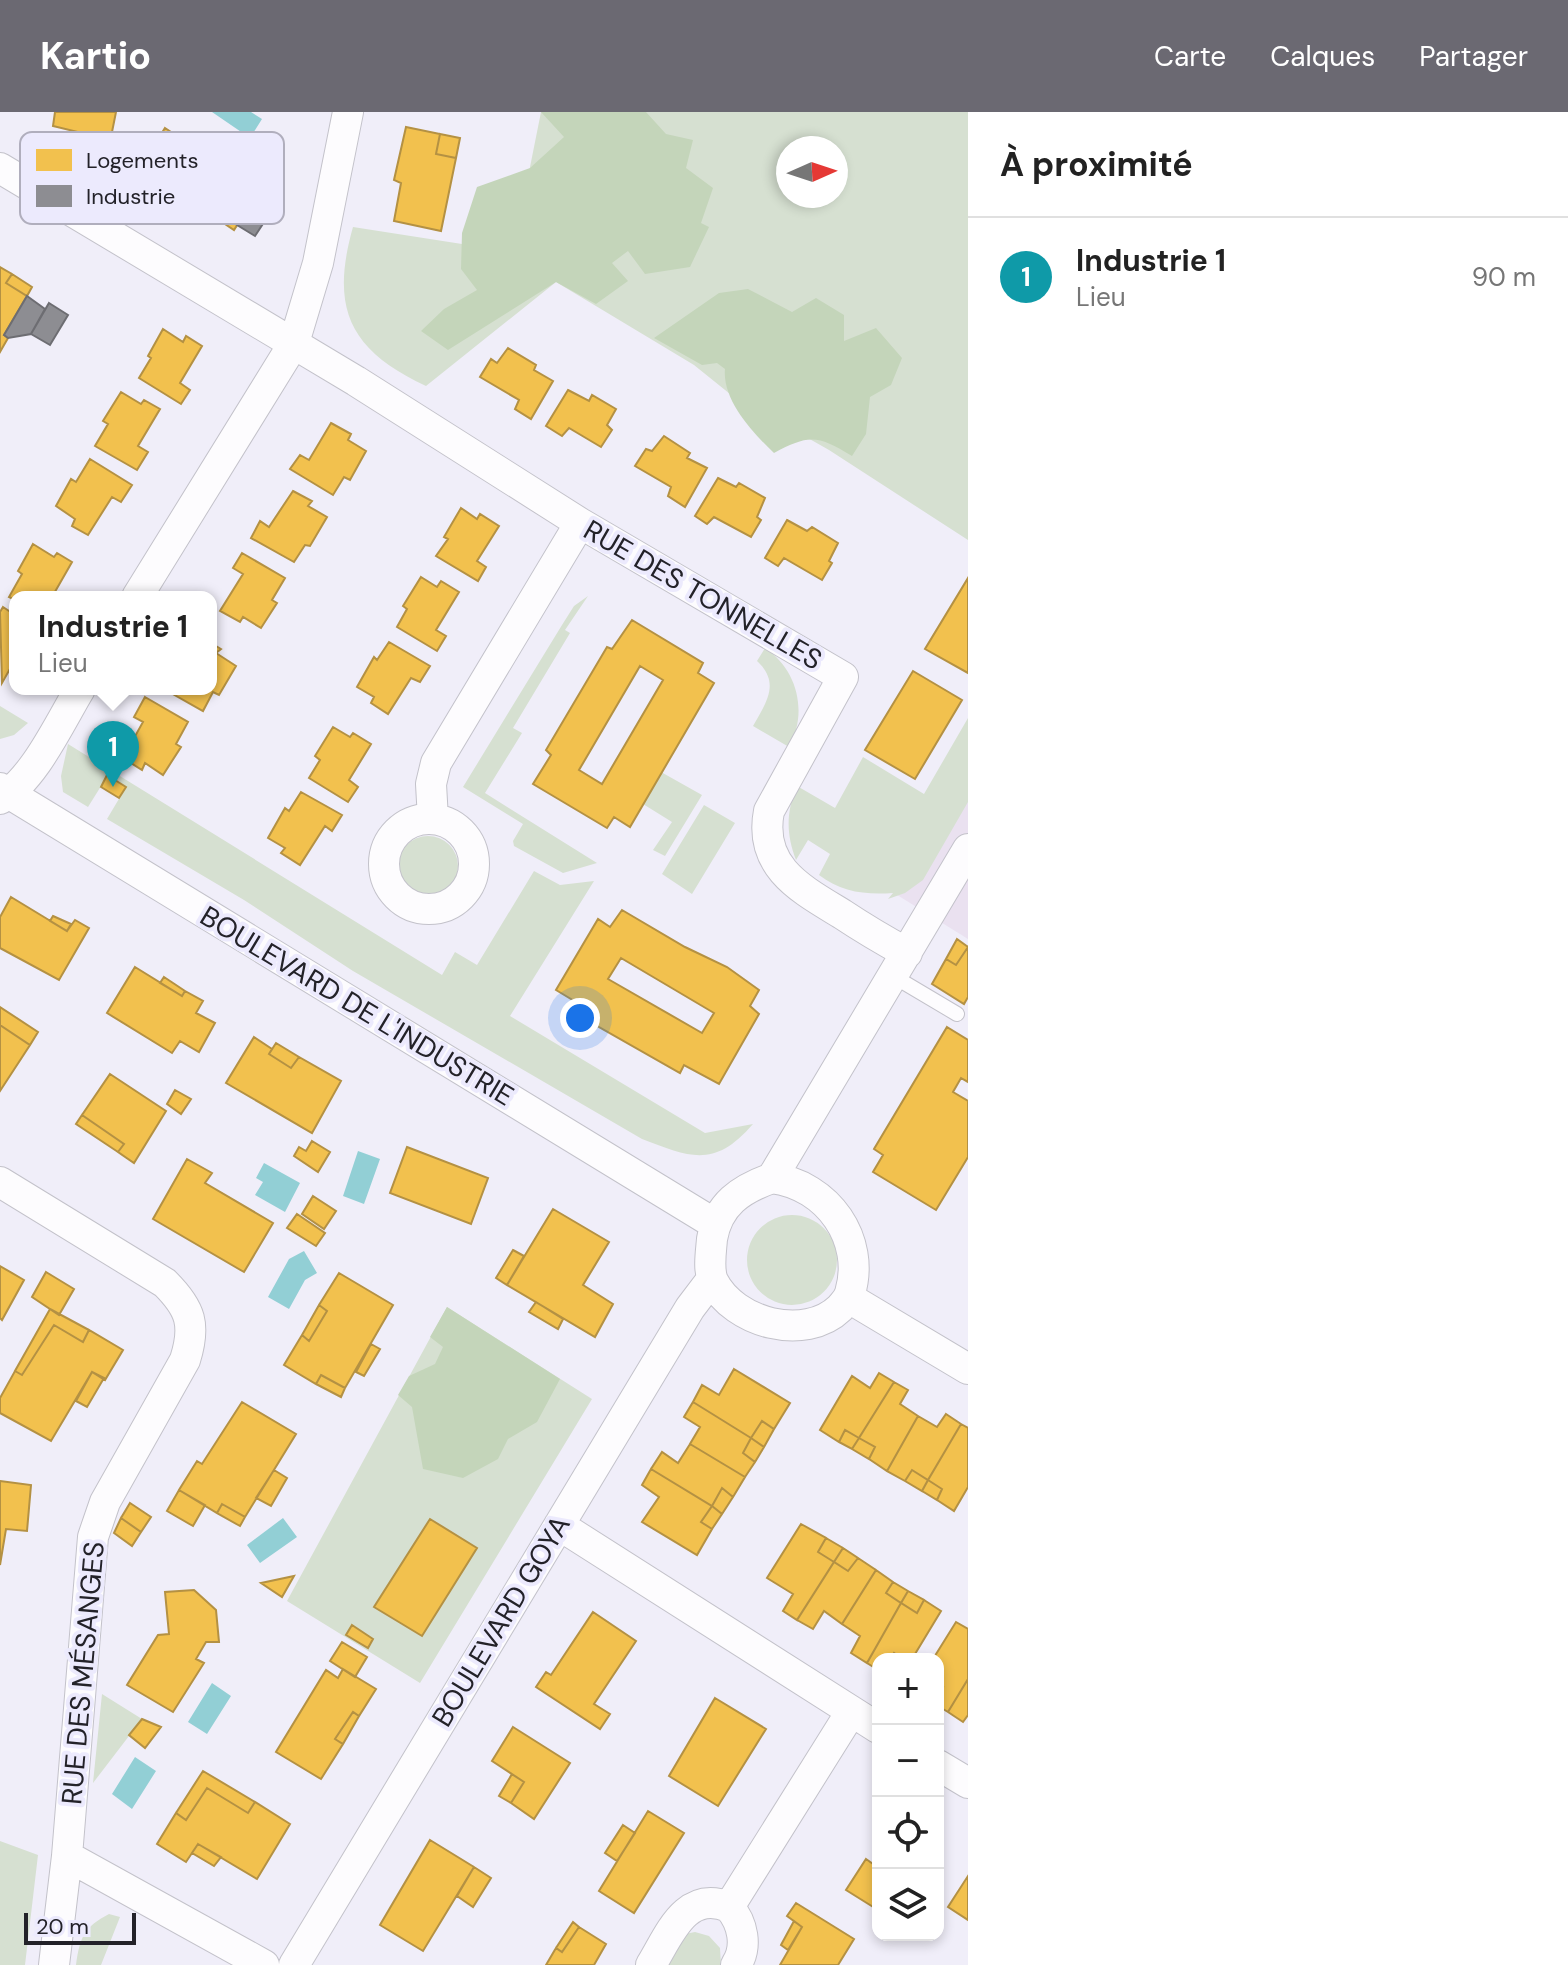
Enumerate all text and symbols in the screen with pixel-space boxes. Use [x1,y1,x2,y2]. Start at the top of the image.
text: Kartio [40,31,151,81]
text: Carte [1154,38,1226,75]
text: Calques [1270,38,1375,75]
text: Partager [1419,38,1528,75]
legend [20,132,284,224]
north arrow [776,136,848,208]
text: À proximité [1000,142,1193,187]
text: Logements [86,146,198,175]
text: Industrie [86,182,175,211]
text: Industrie 1 [1076,241,1226,280]
text: 1 [1021,260,1031,294]
text: 90 m [1472,260,1536,294]
text: Lieu [1076,280,1126,314]
street label: RUE DES TONNELLES [577,512,829,678]
popup [9,591,217,695]
text: Industrie 1 [38,607,188,646]
text: Lieu [38,646,88,680]
pin: 1 [87,721,139,787]
street label: BOULEVARD DE L'INDUSTRIE [193,898,521,1114]
your location [560,998,600,1038]
street label: BOULEVARD GOYA [423,1509,579,1733]
street label: RUE DES MÉSANGES [53,1540,113,1806]
map controls [872,1653,944,1941]
button: + [872,1653,944,1725]
button: − [872,1725,944,1797]
button: locate [872,1797,944,1869]
button: layers [872,1869,944,1941]
scale bar [24,1909,136,1945]
text: 20 m [36,1912,89,1941]

